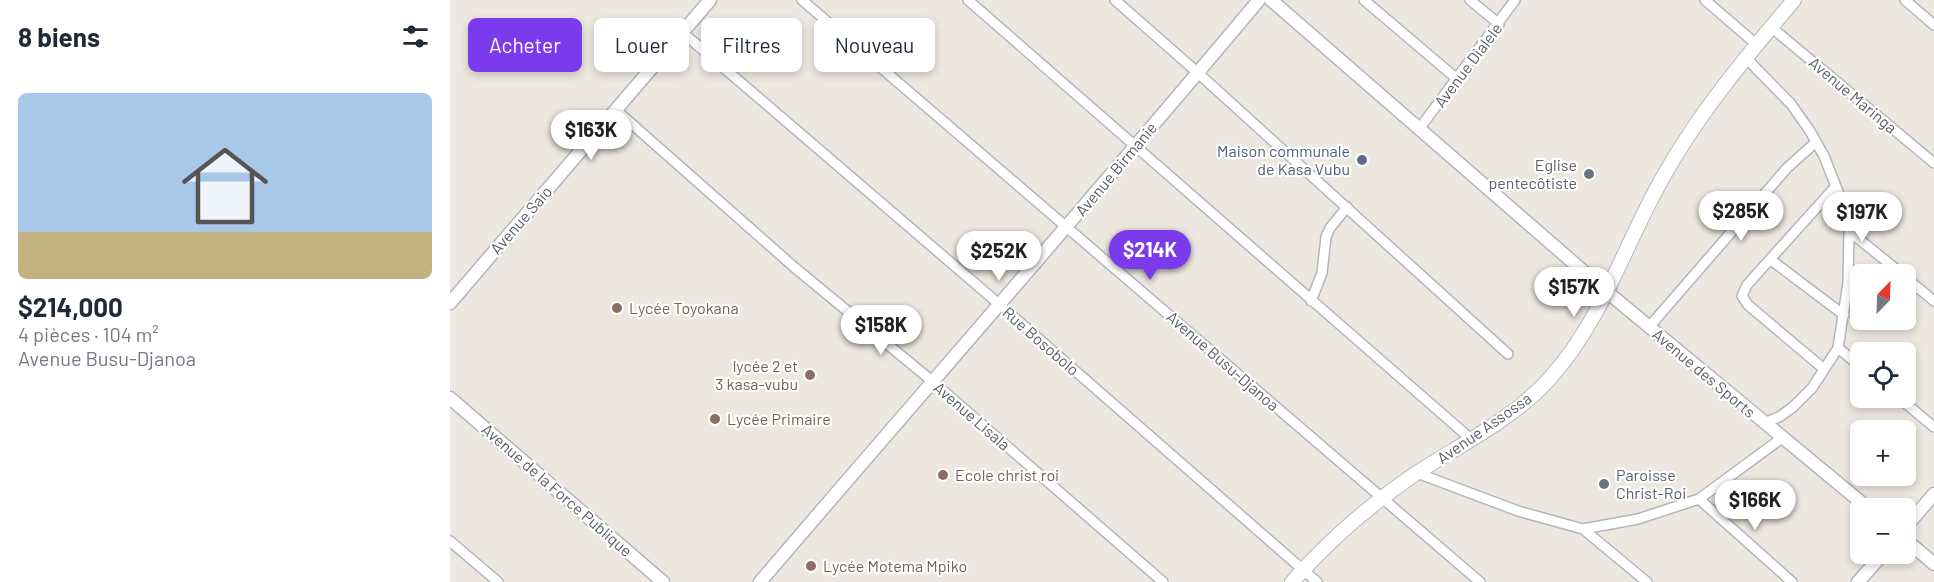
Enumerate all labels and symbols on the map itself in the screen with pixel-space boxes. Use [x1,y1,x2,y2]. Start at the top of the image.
street label: Avenue Dialele [1430,19,1505,111]
street label: Avenue Maringa [1805,52,1901,137]
pin: $163K [549,110,633,161]
street label: Avenue Birmanie [1071,118,1160,219]
place label: Maison communale de Kasa Vubu [1217,141,1350,178]
marker: Maison communale de Kasa Vubu [1355,153,1369,167]
place label: Eglise pentecôtiste [1489,155,1577,192]
marker: Eglise pentecôtiste [1582,167,1596,181]
street label: Avenue Saio [486,182,555,258]
pin: $285K [1699,191,1783,242]
pin: $197K [1820,192,1904,243]
pin: $214K [1108,230,1192,281]
pin: $252K [957,231,1041,282]
north arrow [1850,264,1916,330]
pin: $157K [1532,267,1616,318]
place label: Lycée Toyokana [629,298,739,317]
marker: Lycée Toyokana [610,301,624,315]
street label: Rue Bosobolo [999,302,1083,379]
pin: $158K [839,305,923,356]
street label: Avenue Busu-Djanoa [1163,307,1283,415]
street label: Avenue des Sports [1649,324,1760,421]
place label: lycée 2 et 3 kasa-vubu [715,356,798,393]
marker: lycée 2 et 3 kasa-vubu [803,368,817,382]
street label: Avenue Lisala [930,377,1014,454]
street label: Avenue Assossa [1433,388,1535,467]
place label: Lycée Primaire [727,409,831,428]
marker: Lycée Primaire [708,412,722,426]
street label: Avenue de la Force Publique [478,419,636,560]
place label: Ecole christ roi [955,465,1059,484]
place label: Paroisse Christ-Roi [1616,465,1686,502]
marker: Ecole christ roi [936,468,950,482]
marker: Paroisse Christ-Roi [1597,477,1611,491]
pin: $166K [1713,480,1797,531]
place label: Lycée Motema Mpiko [823,556,967,575]
marker: Lycée Motema Mpiko [804,559,818,573]

